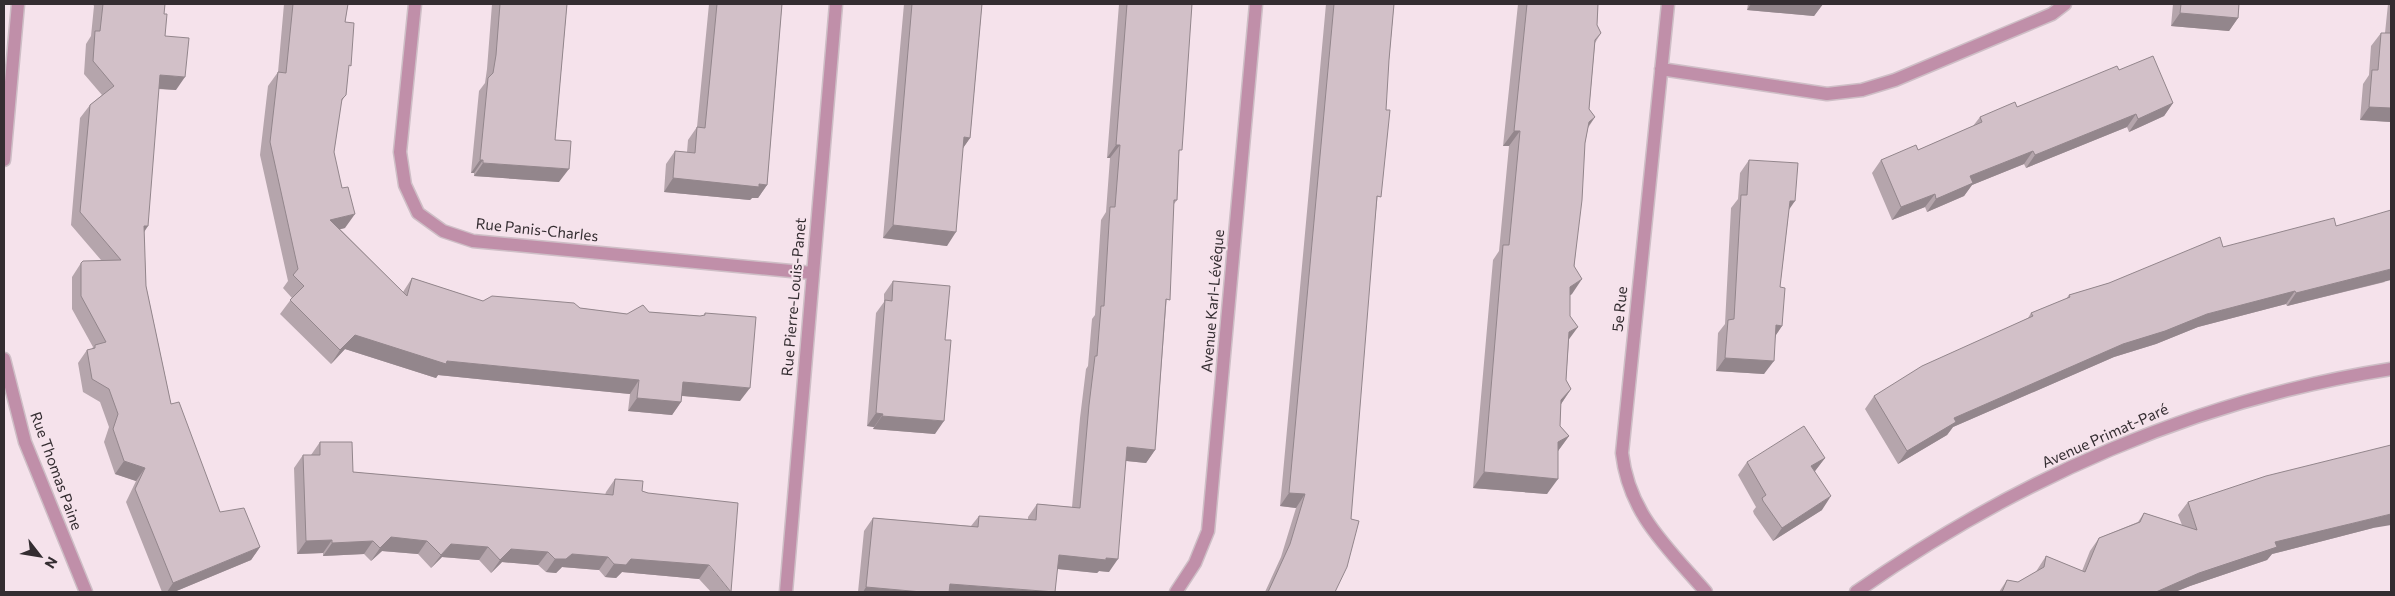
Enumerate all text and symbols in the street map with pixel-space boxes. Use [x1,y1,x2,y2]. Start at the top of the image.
street label: Rue Panis-Charles [475,214,600,244]
street label: Rue Pierre-Louis-Panet [777,217,809,377]
street label: Avenue Karl-Lévêque [1197,229,1227,373]
street label: 5e Rue [1608,285,1630,333]
street label: Avenue Primat-Paré [2039,399,2171,471]
street label: Rue Thomas Paine [27,409,87,532]
north arrow [15,531,65,581]
text: N [42,554,62,572]

